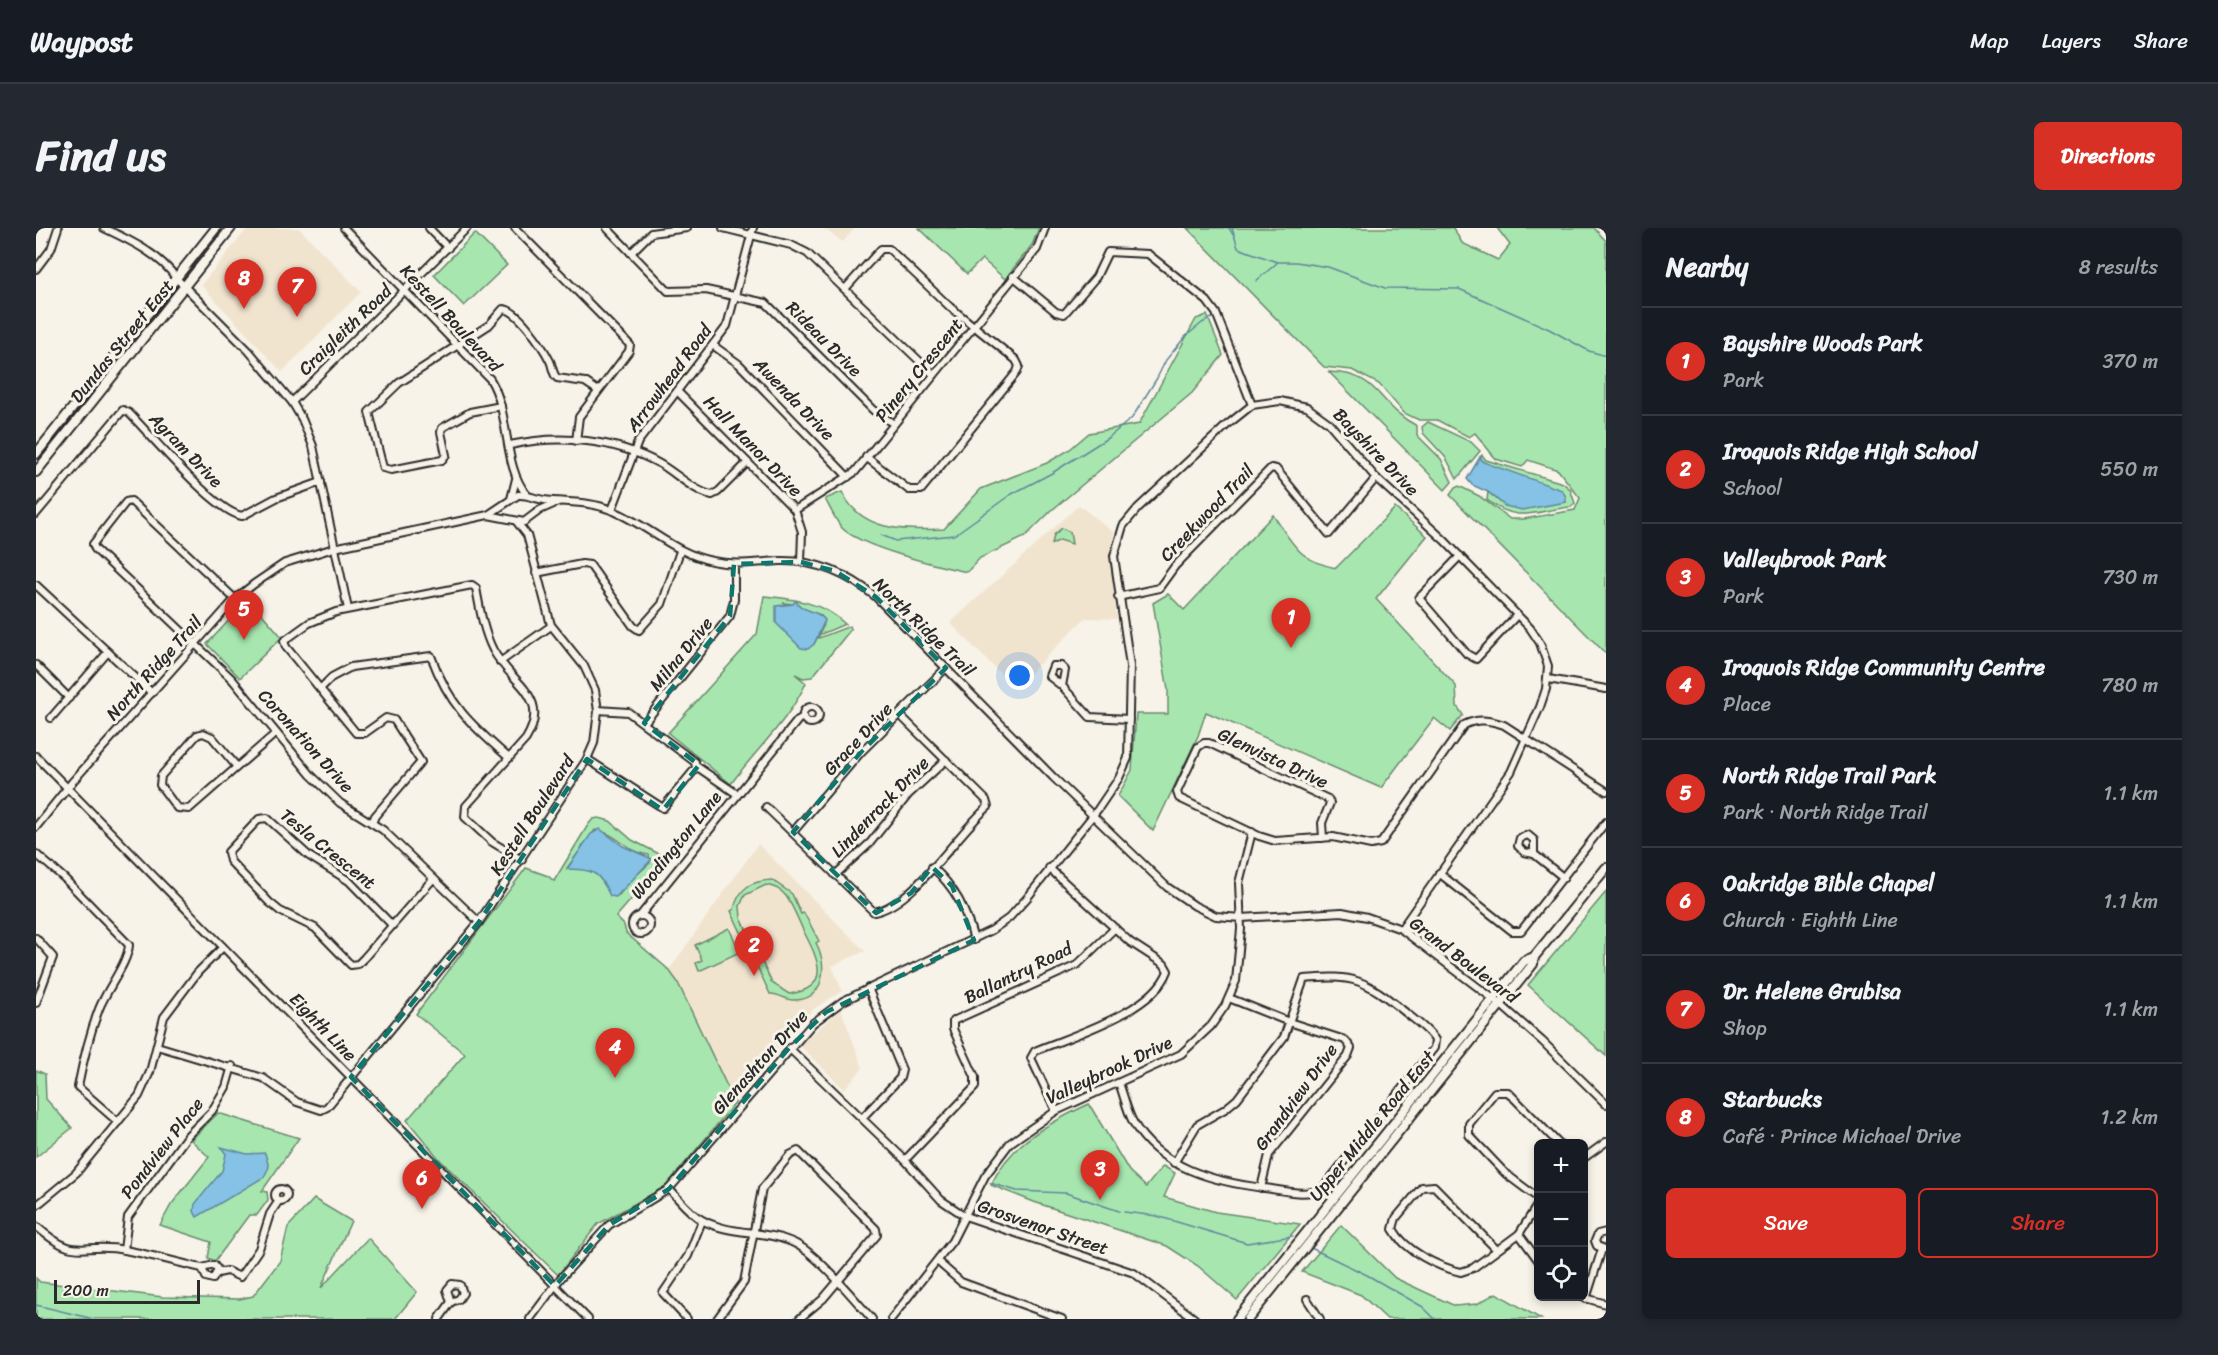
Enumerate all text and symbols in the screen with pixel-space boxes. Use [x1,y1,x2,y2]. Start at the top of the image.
text: Waypost [30,17,133,66]
text: Map [1970,22,2009,60]
text: Layers [2042,22,2101,60]
text: Share [2134,22,2188,60]
text: Find us [36,119,166,193]
button: Directions [2034,122,2182,190]
text: Nearby [1666,244,1748,290]
text: 8 results [2079,250,2158,285]
street label: Kestell Boulevard [392,256,511,381]
pin: 8 [224,260,264,309]
pin: 7 [278,268,316,317]
street label: Dundas Street East [62,272,182,410]
street label: Craigleith Road [290,275,401,384]
street label: Rideau Drive [778,293,870,385]
street label: Pinery Crescent [866,310,972,430]
street label: Arrowhead Road [617,316,721,440]
text: Bayshire Woods Park [1723,324,1923,363]
text: 1 [1681,344,1690,379]
text: 370 m [2102,344,2158,379]
street label: Awenda Drive [745,349,843,449]
text: Park [1723,363,1764,398]
street label: Hall Manor Drive [695,387,811,505]
street label: Bayshire Drive [1325,400,1427,504]
street label: Agram Drive [140,404,231,496]
text: Iroquois Ridge High School [1723,432,1977,471]
text: 2 [1680,452,1691,487]
text: 550 m [2100,452,2158,487]
street label: Creekwood Trail [1152,456,1263,570]
text: School [1723,471,1782,506]
text: Valleybrook Park [1723,540,1886,579]
text: 3 [1680,560,1691,595]
text: 730 m [2102,560,2158,595]
street label: North Ridge Trail [865,569,984,685]
text: Park [1723,579,1764,614]
pin: 5 [224,590,264,640]
pin: 1 [1272,598,1310,648]
street label: North Ridge Trail [98,607,211,728]
street label: Milna Drive [641,609,721,699]
text: Iroquois Ridge Community Centre [1723,648,2045,687]
your location [1005,661,1034,690]
text: 4 [1679,668,1692,703]
text: 780 m [2101,668,2158,703]
street label: Coronation Drive [250,681,362,801]
text: Place [1723,687,1771,722]
street label: Grace Drive [815,695,901,783]
street label: Glenvista Drive [1212,718,1334,798]
street label: Kestell Boulevard [481,747,584,882]
street label: Lindenrock Drive [823,748,937,866]
text: North Ridge Trail Park [1723,756,1937,795]
text: 5 [1679,776,1692,811]
text: 1.1 km [2104,776,2158,811]
street label: Woodington Lane [622,783,730,907]
text: Park · North Ridge Trail [1723,795,1928,830]
street label: Tesla Crescent [273,800,383,898]
text: Oakridge Bible Chapel [1723,864,1935,903]
text: 6 [1680,884,1691,919]
text: 1.1 km [2104,884,2158,919]
text: Church · Eighth Line [1723,903,1898,938]
street label: Grand Boulevard [1402,908,1527,1013]
pin: 2 [734,926,774,976]
street label: Ballantry Road [958,932,1079,1013]
text: Dr. Helene Grubisa [1723,972,1901,1011]
street label: Eighth Line [281,985,365,1069]
text: 7 [1680,992,1691,1027]
text: 1.1 km [2104,992,2158,1027]
street label: Glenashton Drive [704,1002,816,1122]
text: Shop [1723,1011,1767,1046]
street label: Valleybrook Drive [1040,1026,1178,1113]
pin: 4 [596,1028,634,1078]
street label: Grandview Drive [1246,1036,1346,1158]
street label: Upper Middle Road East [1301,1043,1444,1209]
text: Starbucks [1723,1080,1822,1119]
street label: Pondview Place [112,1090,212,1206]
text: 8 [1679,1100,1692,1135]
text: 1.2 km [2101,1100,2158,1135]
text: Café · Prince Michael Drive [1723,1119,1961,1154]
map controls [1534,1139,1588,1301]
button: + [1534,1139,1588,1193]
pin: 3 [1080,1150,1120,1200]
pin: 6 [402,1160,442,1209]
button: Save [1666,1188,1906,1258]
button: Share [1918,1188,2158,1258]
street label: Grosvenor Street [973,1190,1113,1264]
button: − [1534,1193,1588,1247]
button: locate [1534,1247,1588,1301]
text: 200 m [63,1276,109,1305]
scale bar [54,1277,200,1304]

